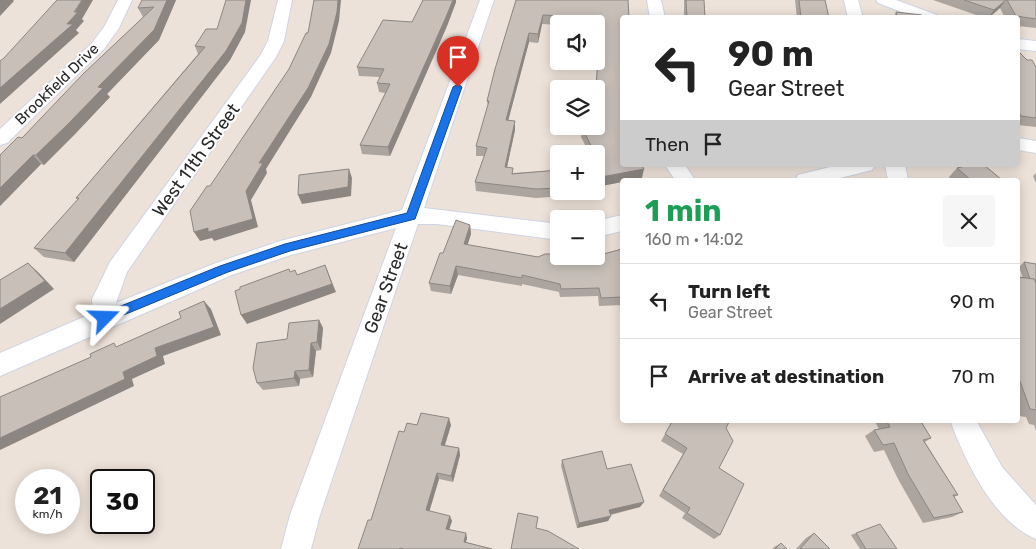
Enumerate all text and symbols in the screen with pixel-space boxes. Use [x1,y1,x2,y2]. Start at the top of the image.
map controls [550,15,605,265]
button: sound [550,15,605,70]
text: 90 m [728,33,814,75]
icon: left [645,35,710,100]
pin [437,36,479,87]
street label: Brookfield Drive [11,39,103,129]
icon: arrive [444,43,472,71]
text: Gear Street [728,75,844,102]
button: layers [550,80,605,135]
street label: West 11th Street [148,99,244,221]
icon: arrive [699,130,727,158]
text: Then [645,133,689,156]
button: + [550,145,605,200]
text: 1 min [645,193,722,229]
button: close [943,195,995,247]
button: − [550,210,605,265]
text: 160 m · 14:02 [645,230,743,249]
street label: Gear Street [359,240,413,336]
text: Turn left [688,280,770,303]
icon: left [645,287,673,315]
text: 90 m [950,290,995,313]
position arrow [78,291,130,343]
text: Gear Street [688,303,773,322]
icon: arrive [645,362,673,390]
text: Arrive at destination [688,365,884,388]
text: 70 m [952,365,995,388]
speed limit sign: 30 [90,469,155,534]
text: 21 [33,481,62,510]
text: km/h [33,507,62,521]

